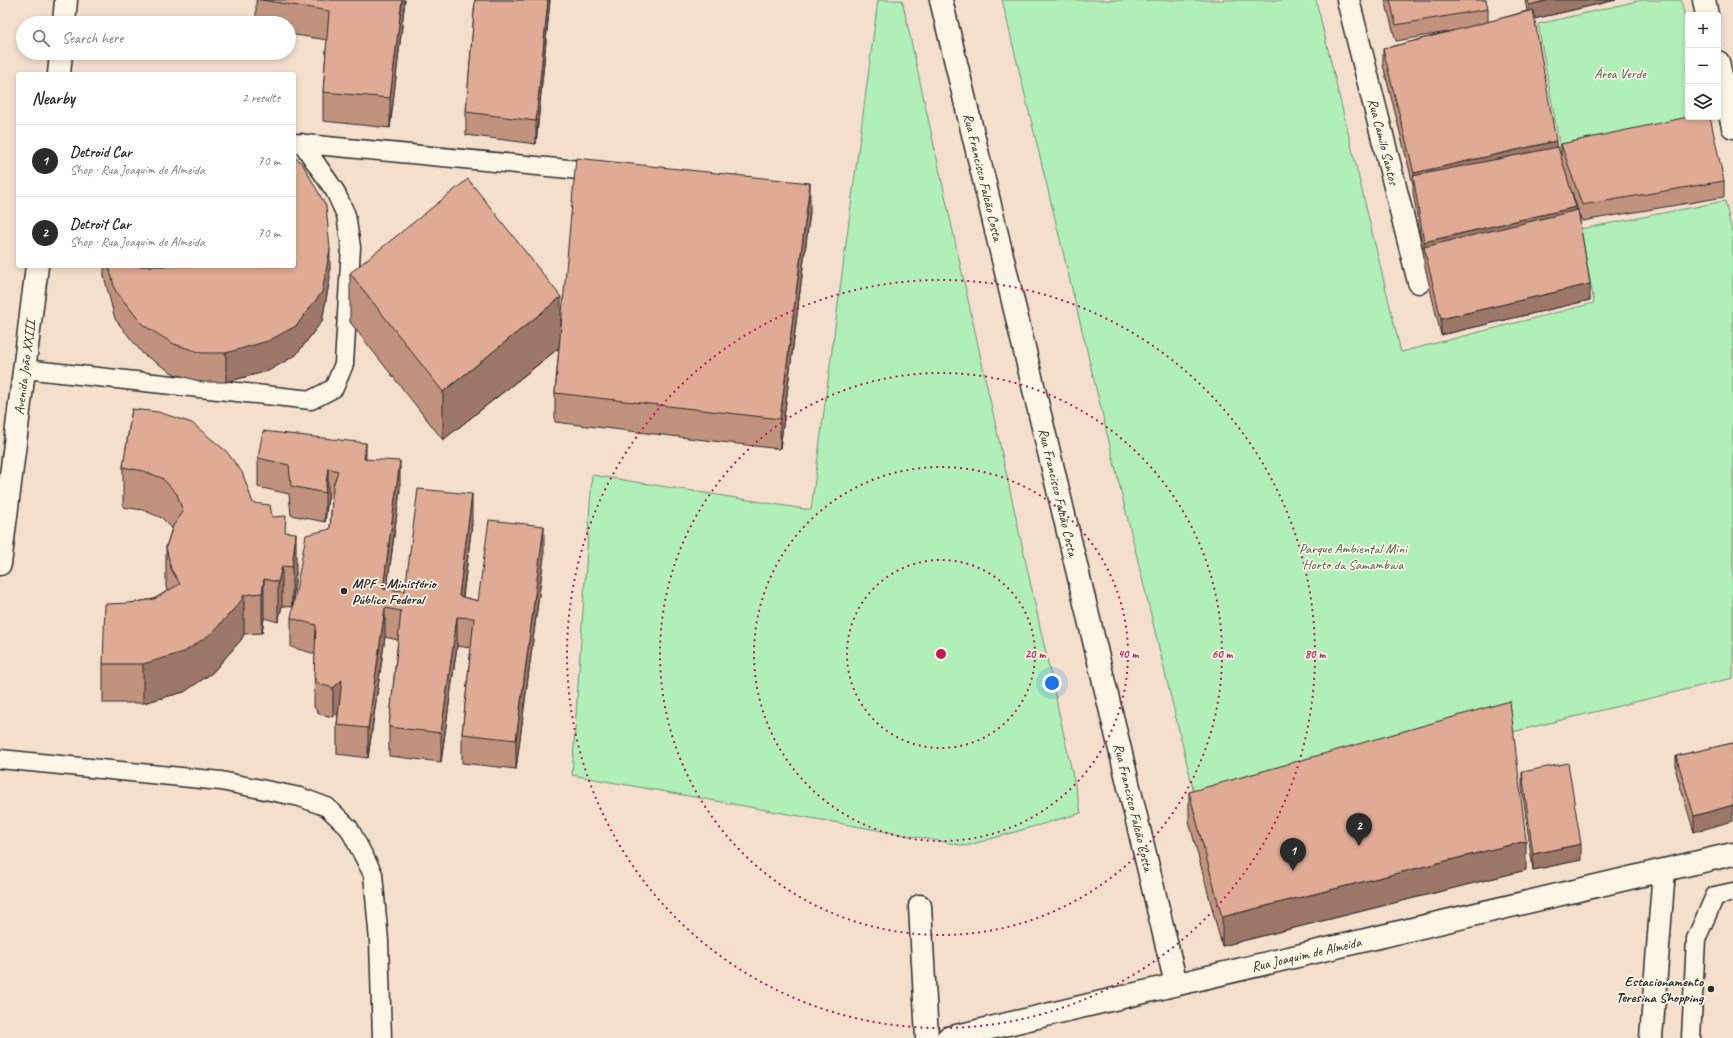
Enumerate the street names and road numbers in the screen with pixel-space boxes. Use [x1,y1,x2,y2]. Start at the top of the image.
street label: Rua Camilo Santos [1365,97,1403,188]
street label: Rua Francisco Falcão Costa [960,111,1007,244]
street label: Avenida João XXIII [10,316,39,416]
street label: Rua Francisco Falcão Costa [1035,426,1082,559]
street label: Rua Francisco Falcão Costa [1110,742,1158,874]
street label: Rua Joaquim de Almeida [1250,933,1364,975]

